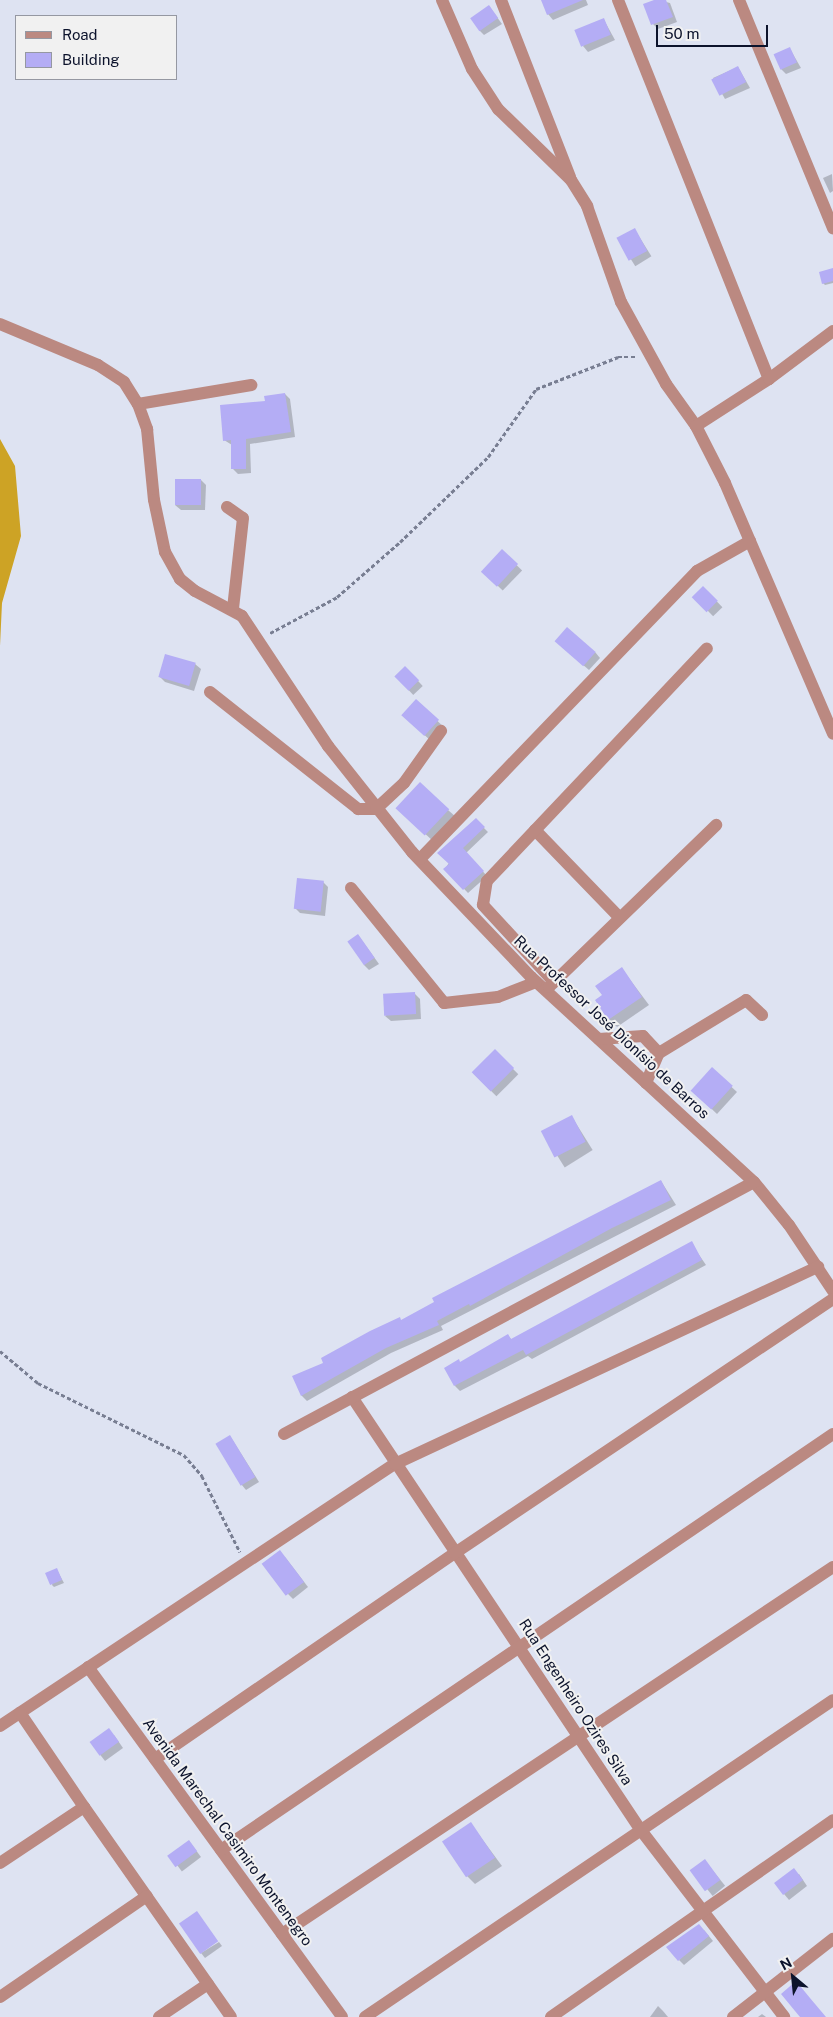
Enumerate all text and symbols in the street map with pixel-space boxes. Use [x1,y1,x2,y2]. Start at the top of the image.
legend [15,15,178,80]
scale bar [658,15,770,47]
text: 50 m [664,25,699,42]
text: Road [62,26,98,43]
text: Building [62,51,120,68]
street label: Rua Professor José Dionísio de Barros [510,931,714,1123]
street label: Rua Engenheiro Ozires Silva [515,1615,637,1789]
street label: Avenida Marechal Casimiro Montenegro [139,1715,317,1949]
north arrow [768,1952,818,2002]
text: N [777,1954,795,1973]

